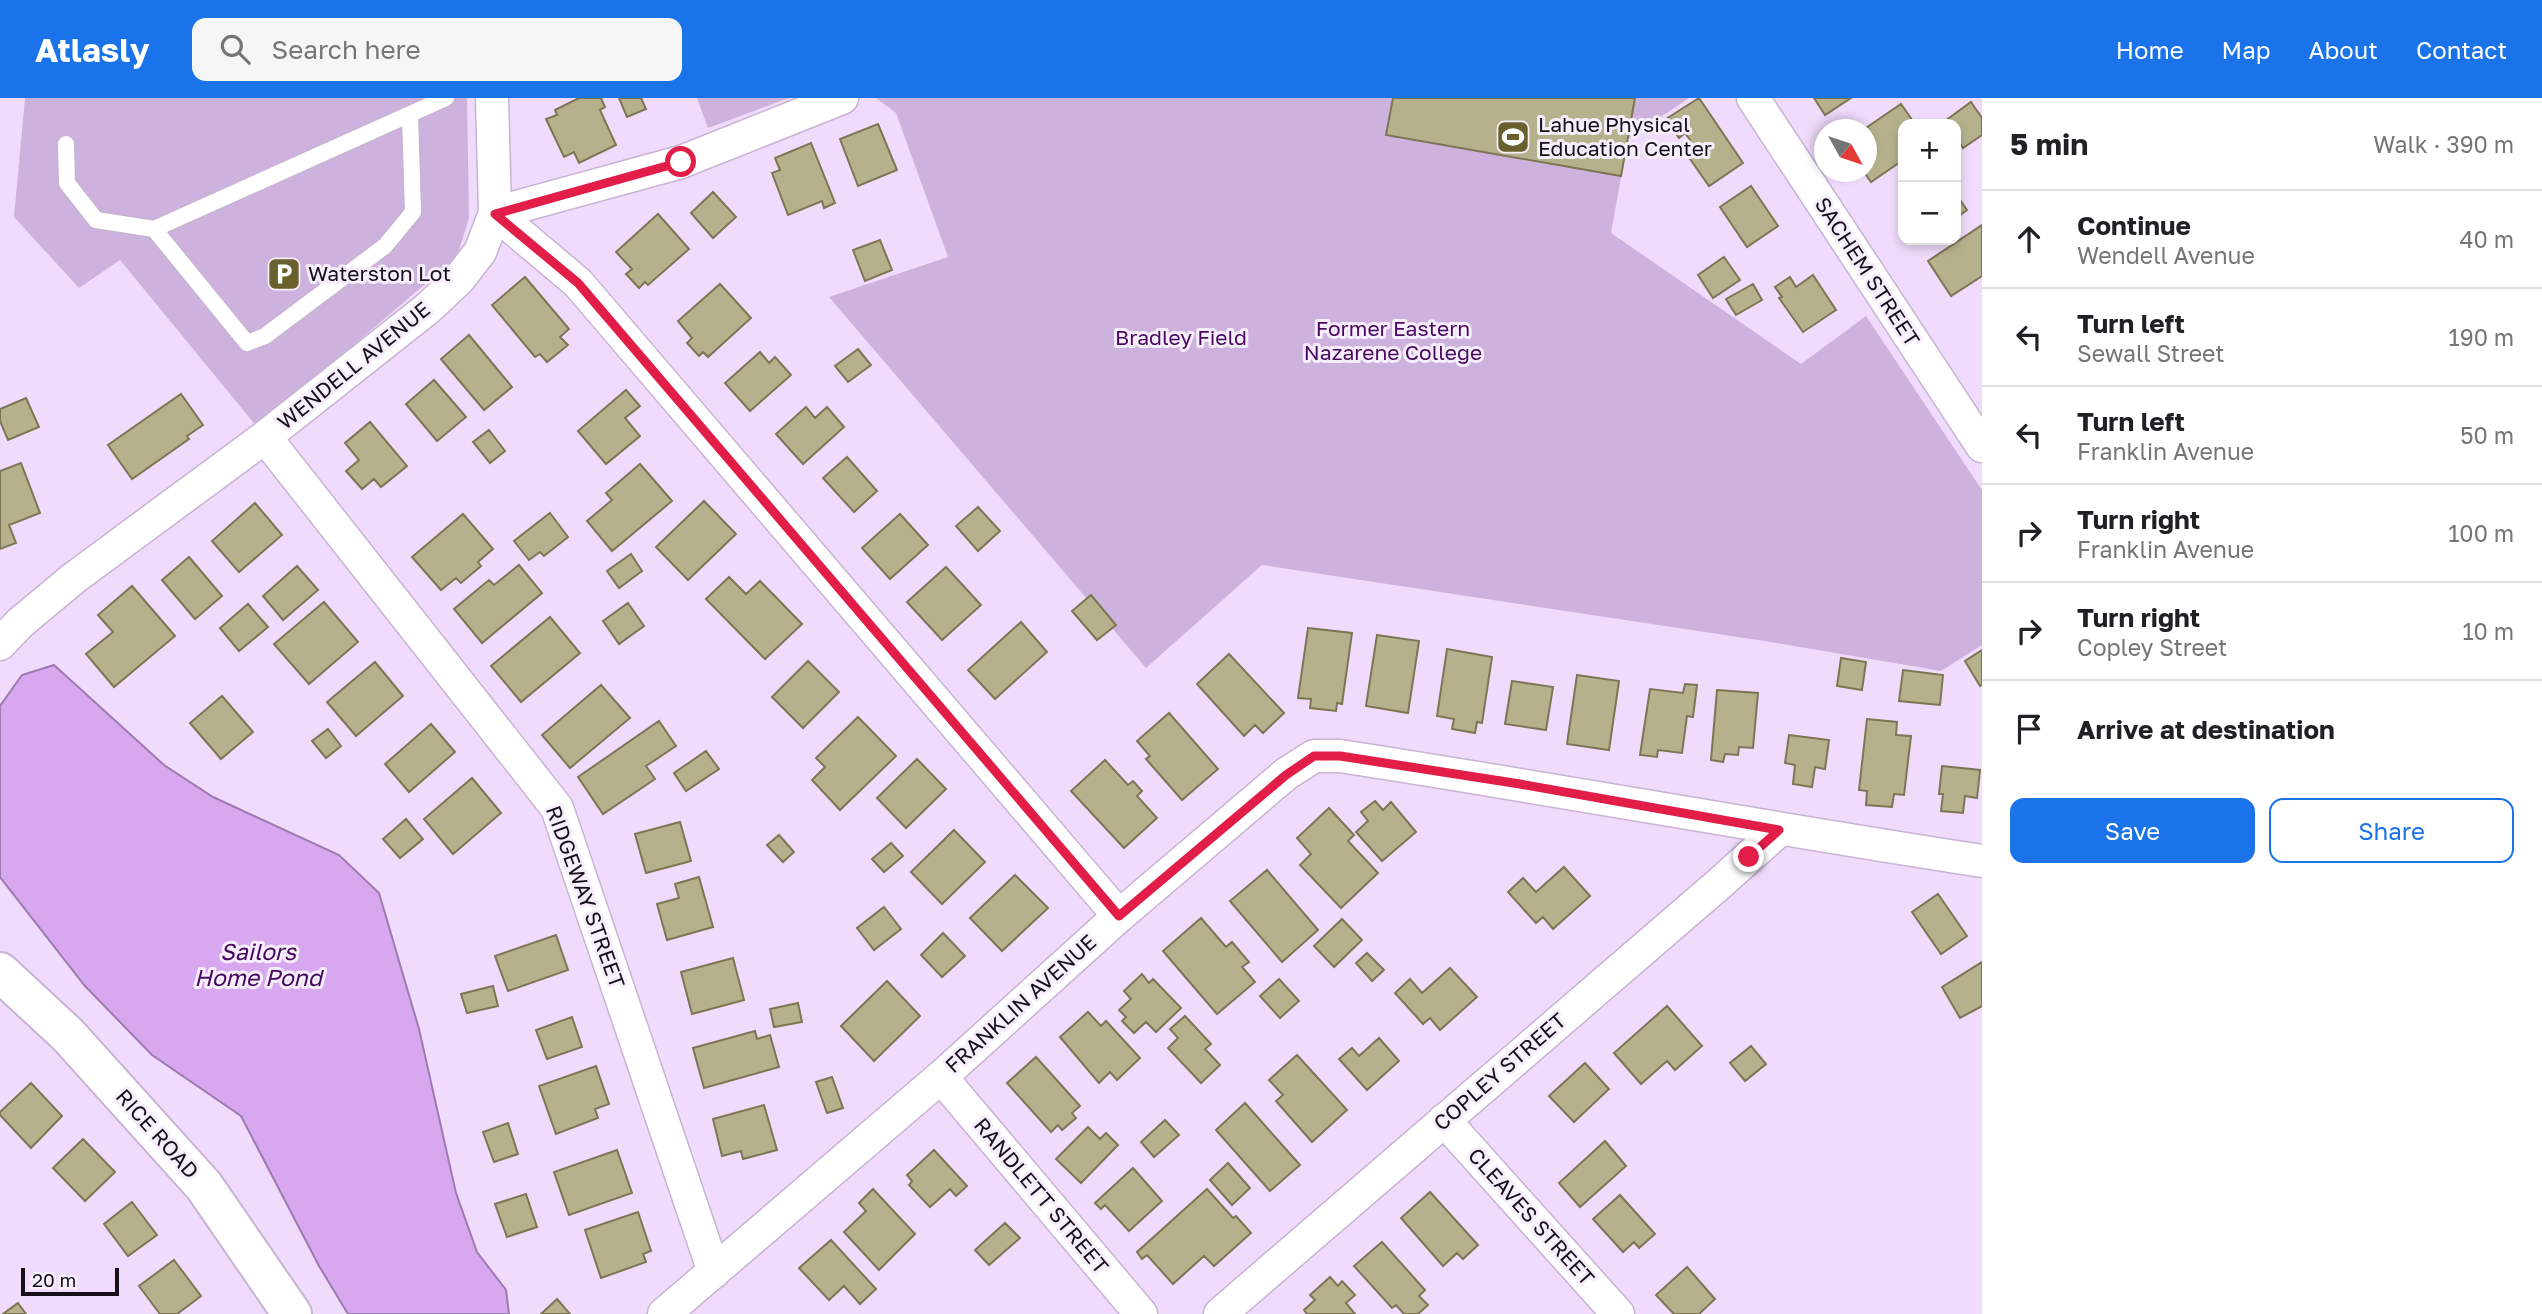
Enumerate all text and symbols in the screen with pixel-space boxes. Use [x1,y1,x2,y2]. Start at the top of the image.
search box [192,18,682,81]
text: Atlasly [35,30,150,69]
icon: search [216,30,254,68]
text: Search here [272,34,421,65]
text: Home [2116,35,2184,64]
text: Map [2222,35,2271,64]
text: About [2309,35,2378,64]
text: Contact [2416,35,2507,64]
place label: Lahue Physical Education Center [1538,111,1712,161]
sports icon: Lahue Physical Education Center [1494,118,1532,156]
north arrow [1814,119,1877,182]
map controls [1898,119,1961,245]
button: + [1898,119,1961,182]
text: 5 min [2010,126,2088,162]
text: Walk · 390 m [2373,130,2514,158]
route start [665,146,696,177]
button: − [1898,182,1961,245]
street label: SACHEM STREET [1810,192,1926,351]
text: Continue [2077,210,2191,241]
icon: ahead [2010,220,2048,258]
text: 40 m [2460,225,2514,253]
text: Wendell Avenue [2077,241,2255,269]
parking icon: Waterston Lot [265,255,303,293]
place label: Waterston Lot [308,260,451,286]
street label: WENDELL AVENUE [272,296,435,435]
text: Turn left [2077,308,2185,339]
park label: Former Eastern Nazarene College [1304,315,1482,365]
icon: left [2010,318,2048,356]
text: 190 m [2449,323,2514,351]
park label: Bradley Field [1115,324,1247,350]
text: Sewall Street [2077,339,2225,367]
text: Turn left [2077,406,2185,437]
icon: left [2010,416,2048,454]
text: 50 m [2460,421,2514,449]
text: Franklin Avenue [2077,437,2254,465]
text: Turn right [2077,504,2200,535]
icon: right [2010,514,2048,552]
text: 100 m [2448,519,2514,547]
text: Franklin Avenue [2077,535,2254,563]
text: Turn right [2077,602,2200,633]
icon: right [2010,612,2048,650]
text: 10 m [2462,617,2514,645]
text: Copley Street [2077,633,2227,661]
icon: arrive [2010,710,2048,748]
text: Arrive at destination [2077,714,2335,745]
button: Save [2010,798,2255,863]
button: Share [2269,798,2514,863]
street label: RIDGEWAY STREET [541,802,631,991]
route end [1733,841,1764,872]
street label: FRANKLIN AVENUE [939,929,1101,1078]
water label: Sailors Home Pond [194,937,325,991]
street label: COPLEY STREET [1428,1007,1571,1136]
street label: RICE ROAD [111,1083,205,1183]
street label: RANDLETT STREET [969,1112,1115,1279]
street label: CLEAVES STREET [1463,1142,1600,1291]
scale bar [21,1265,119,1297]
text: 20 m [32,1268,76,1291]

